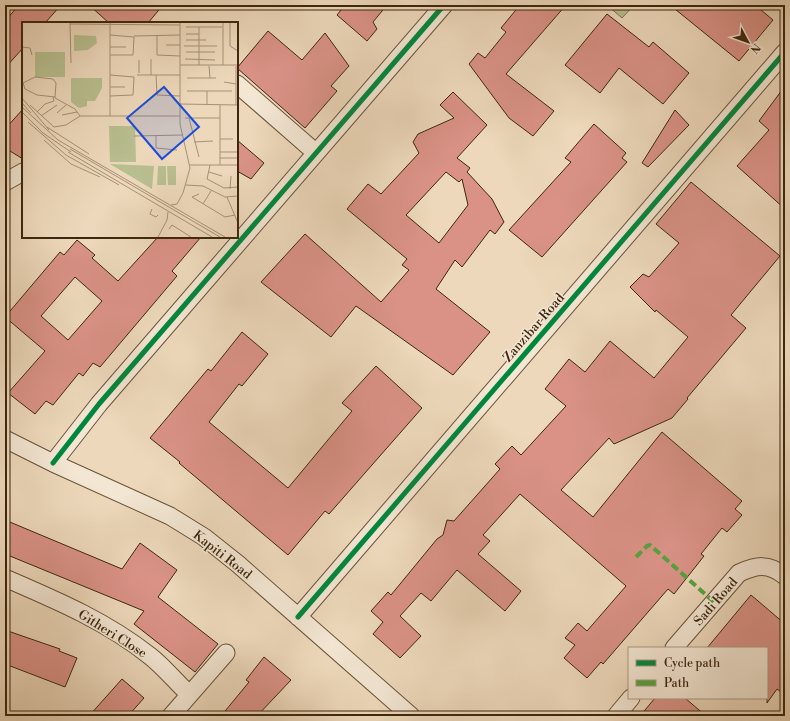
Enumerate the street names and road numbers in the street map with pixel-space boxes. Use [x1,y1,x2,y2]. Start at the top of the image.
street label: Zanzibar Road [500,290,568,365]
street label: Kapiti Road [190,527,255,583]
street label: Sadi Road [691,574,741,629]
street label: Githeri Close [75,606,150,662]

